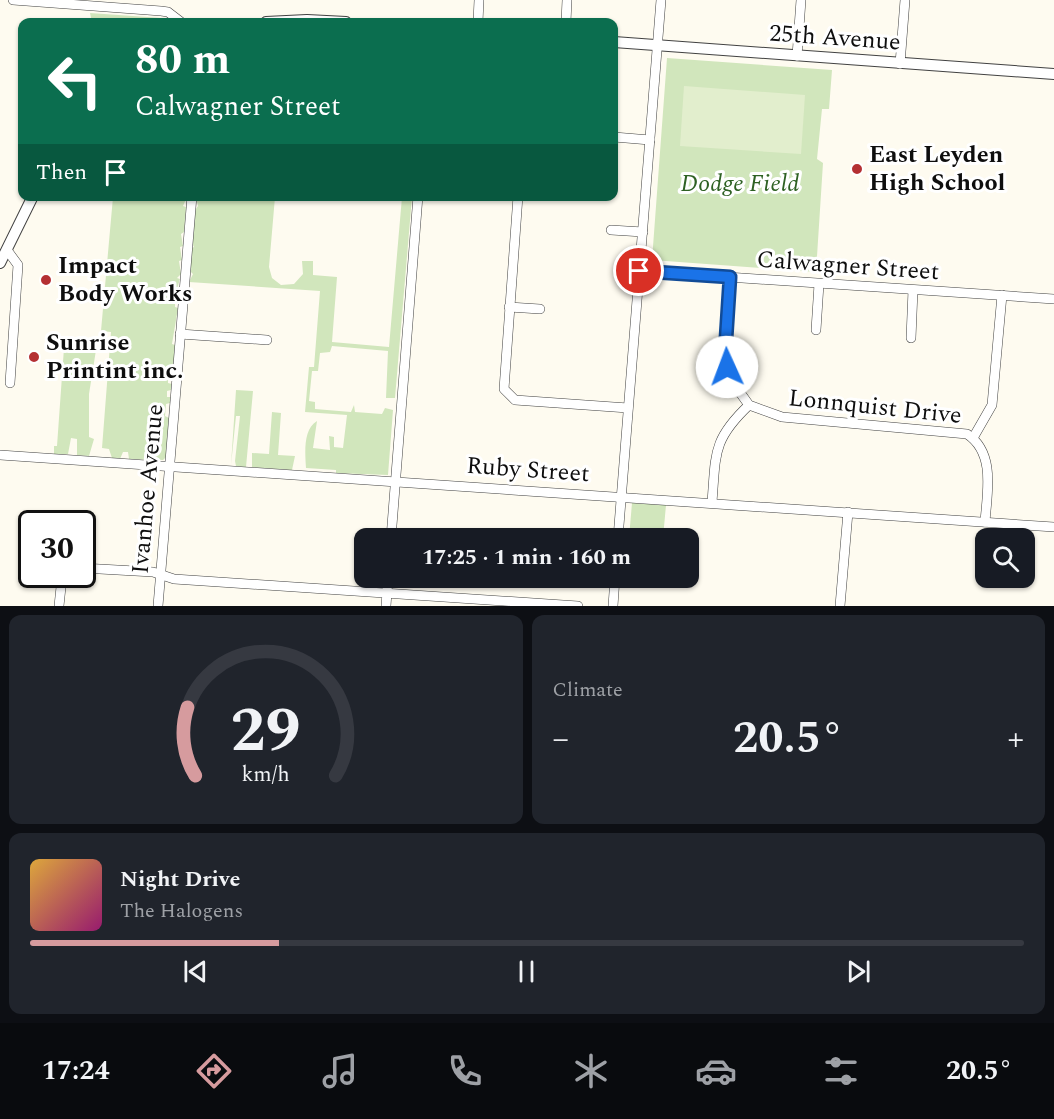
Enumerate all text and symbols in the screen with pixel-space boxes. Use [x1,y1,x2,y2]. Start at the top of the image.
street label: 25th Avenue [768,15,902,61]
text: 80 m [135,29,230,92]
icon: left [36,42,114,120]
text: Calwagner Street [135,86,341,128]
place label: East Leyden High School [869,137,1006,201]
text: Then [36,156,87,189]
icon: arrive [99,156,132,189]
marker: East Leyden High School [850,162,864,176]
park label: Dodge Field [681,166,799,202]
street label: Calwagner Street [756,242,940,290]
pin [613,245,664,296]
place label: Impact Body Works [58,248,192,312]
icon: arrive [622,254,655,287]
marker: Impact Body Works [39,273,53,287]
place label: Sunrise Printint inc. [46,325,183,389]
position arrow [695,335,759,399]
marker: Sunrise Printint inc. [27,350,41,364]
street label: Lonnquist Drive [787,380,963,434]
street label: Ivanhoe Avenue [123,403,173,575]
street label: Ruby Street [465,448,591,492]
speed limit sign: 30 [18,510,96,588]
map controls [975,528,1035,588]
button: search [975,528,1035,588]
text: 17:25 · 1 min · 160 m [422,541,631,574]
text: Climate [553,675,623,705]
text: 29 [231,684,301,779]
text: 20.5° [733,704,843,773]
text: − [553,714,569,764]
text: + [1007,714,1024,764]
text: km/h [242,759,290,792]
text: Night Drive [120,863,240,896]
text: The Halogens [120,896,243,926]
icon: previous [179,955,212,988]
icon: pause [510,955,543,988]
icon: next [842,955,875,988]
text: 17:24 [42,1050,110,1092]
icon: directions [193,1050,235,1092]
icon: music [319,1050,361,1092]
icon: phone [444,1050,486,1092]
icon: climate [570,1050,612,1092]
icon: car [695,1050,737,1092]
icon: filters [820,1050,862,1092]
text: 20.5° [946,1050,1012,1092]

